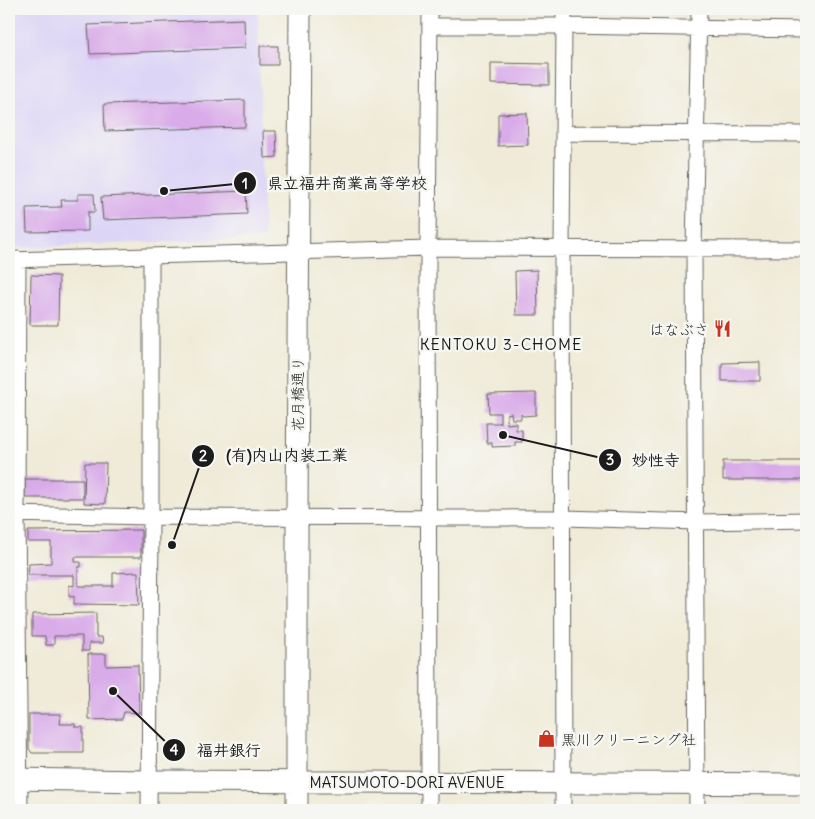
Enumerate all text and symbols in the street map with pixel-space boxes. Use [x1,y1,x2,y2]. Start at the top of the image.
callout: 県立福井商業高等学校 [232,168,437,199]
text: 県立福井商業高等学校 [267,173,427,193]
text: 1 [242,174,248,193]
restaurant icon: はなぶさ [713,319,733,339]
place label: はなぶさ [649,320,709,339]
district label: KENTOKU 3-CHOME [420,334,582,354]
street label: 花月橋通り [288,356,307,432]
callout: (有)内山内装工業 [191,440,357,471]
text: (有)内山内装工業 [226,445,348,466]
callout: 妙性寺 [597,445,690,476]
text: 2 [199,446,207,465]
text: 3 [606,450,614,469]
text: 妙性寺 [632,450,680,470]
shop icon: 黒川クリーニング社 [537,729,557,749]
place label: 黒川クリーニング社 [561,730,696,749]
callout: 福井銀行 [162,735,271,766]
text: 4 [170,740,179,759]
text: 福井銀行 [197,740,261,760]
street label: MATSUMOTO-DORI AVENUE [309,773,505,792]

